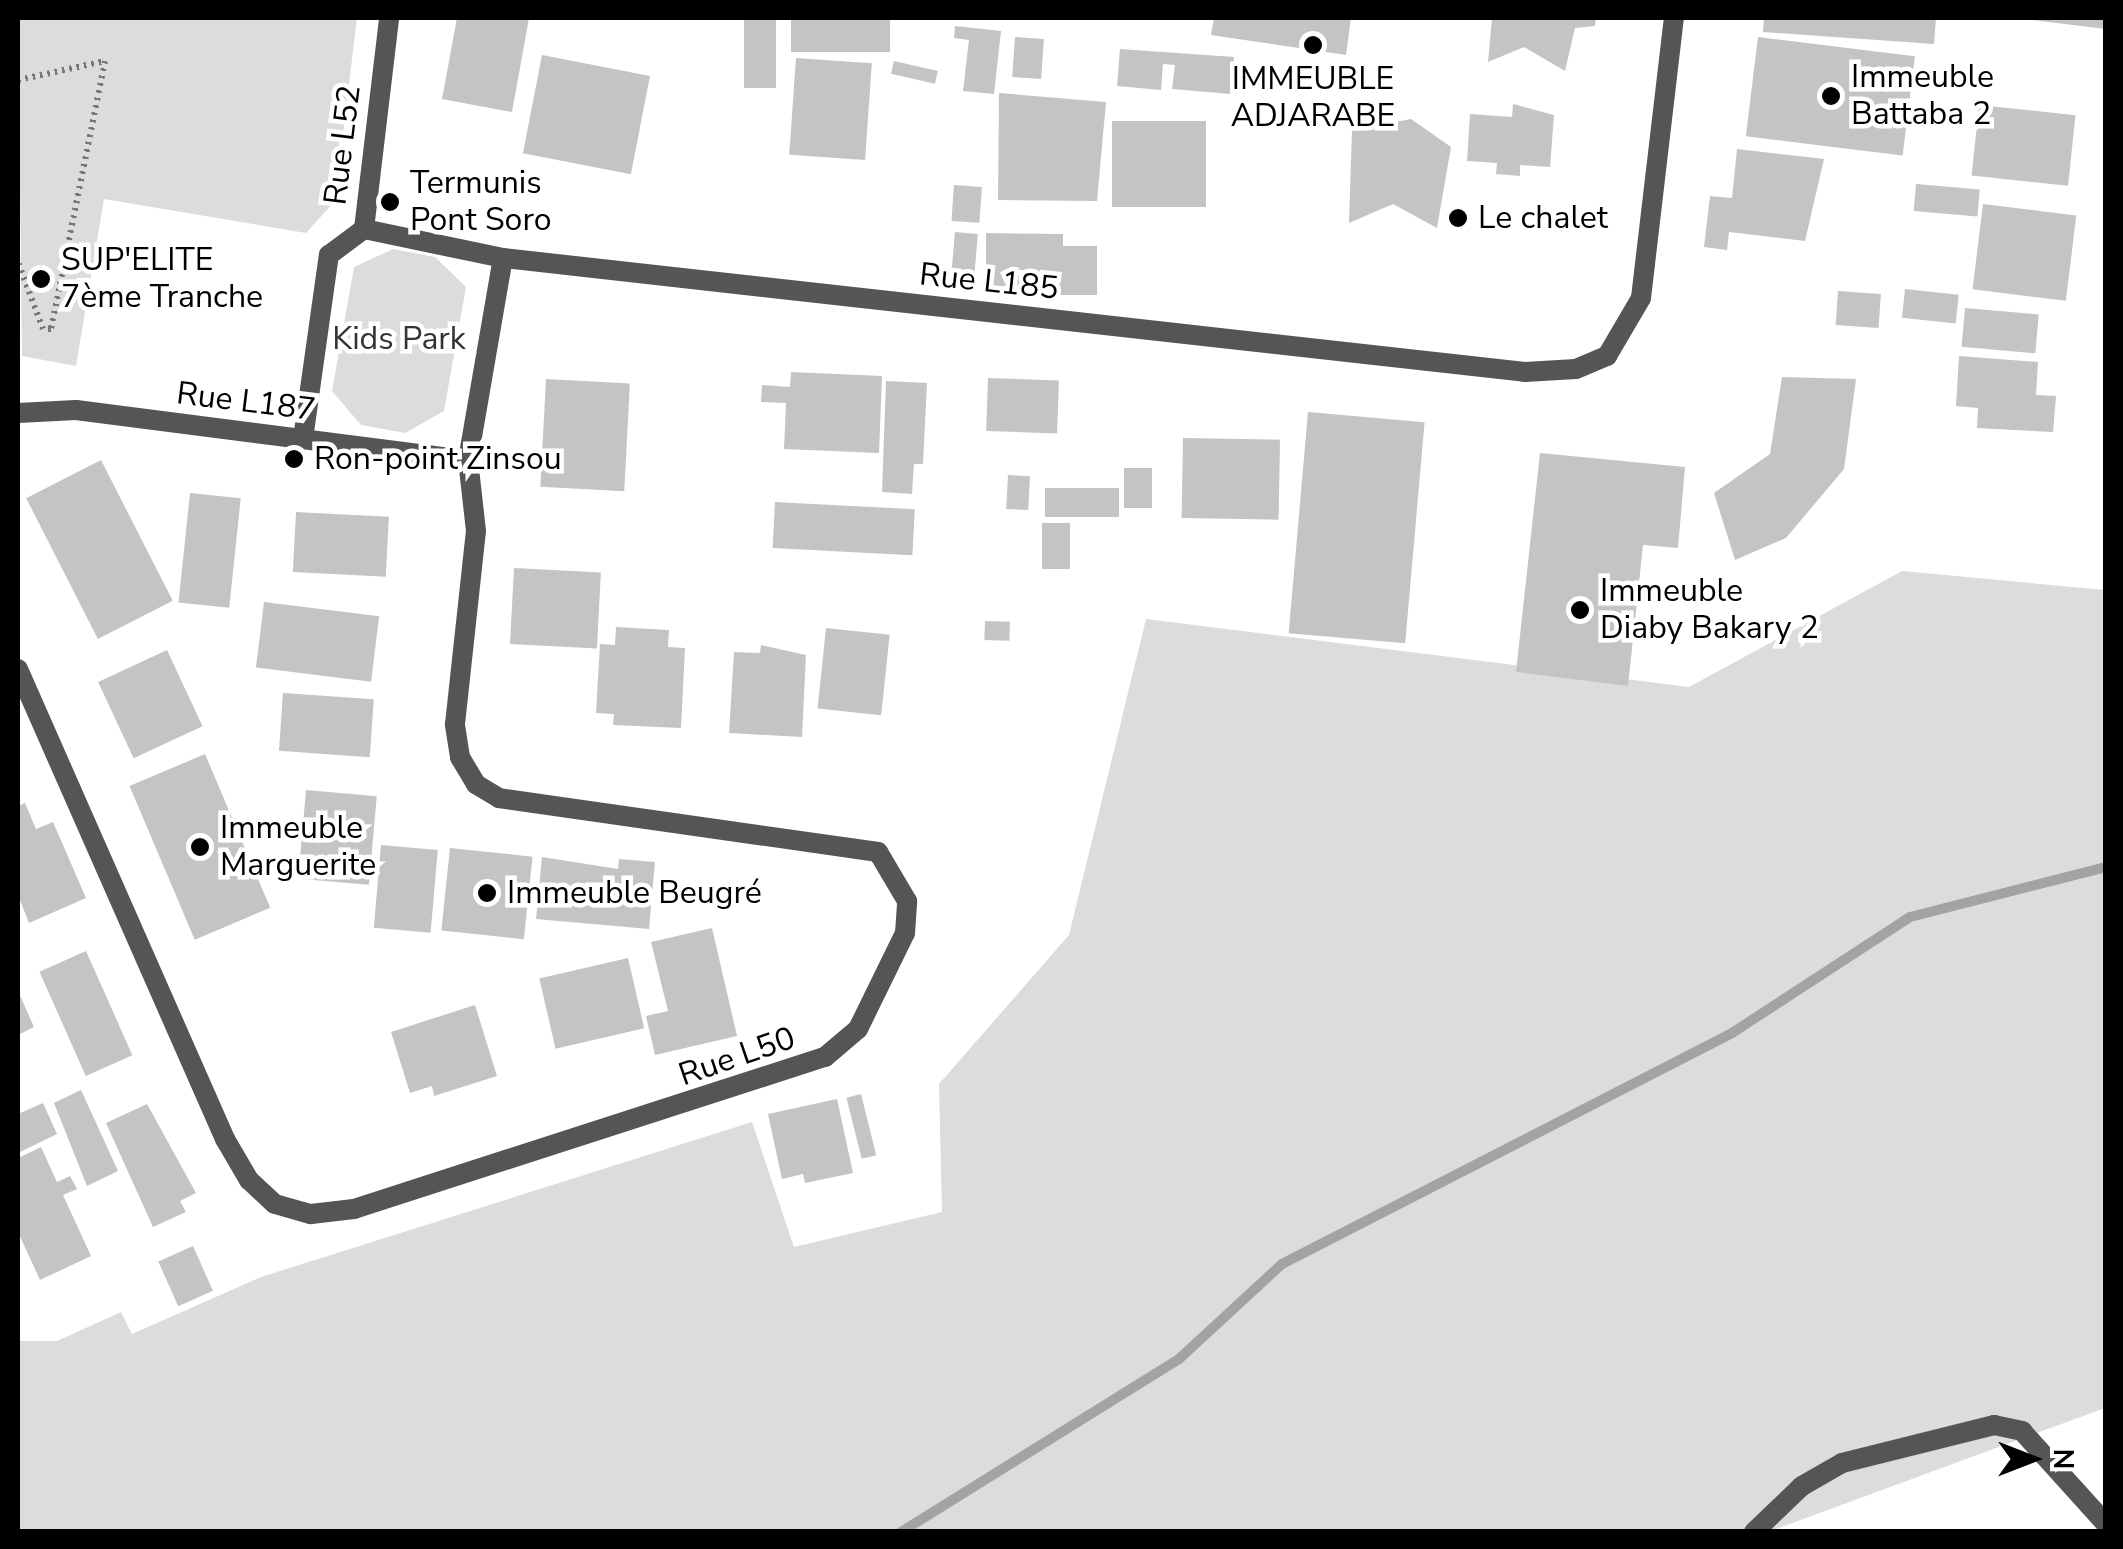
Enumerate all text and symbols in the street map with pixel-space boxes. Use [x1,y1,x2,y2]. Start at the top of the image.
marker: IMMEUBLE ADJARABE [1302,34,1324,56]
place label: Immeuble Battaba 2 [1851,59,1994,134]
place label: IMMEUBLE ADJARABE [1231,61,1395,136]
street label: Rue L52 [317,83,369,207]
marker: Immeuble Battaba 2 [1820,85,1842,107]
place label: Termunis Pont Soro [410,165,551,240]
marker: Termunis Pont Soro [379,191,401,213]
place label: Le chalet [1478,199,1608,237]
marker: Le chalet [1447,207,1469,229]
place label: SUP'ELITE 7ème Tranche [61,242,263,317]
street label: Rue L185 [918,256,1060,308]
marker: SUP'ELITE 7ème Tranche [30,268,52,290]
park label: Kids Park [332,320,466,358]
street label: Rue L187 [174,374,318,430]
place label: Ron-point Zinsou [314,440,562,478]
marker: Ron-point Zinsou [283,448,305,470]
place label: Immeuble Diaby Bakary 2 [1600,573,1819,648]
marker: Immeuble Diaby Bakary 2 [1569,599,1591,621]
place label: Immeuble Marguerite [220,810,376,885]
marker: Immeuble Marguerite [189,836,211,858]
place label: Immeuble Beugré [507,874,762,912]
marker: Immeuble Beugré [476,882,498,904]
street label: Rue L50 [674,1019,800,1095]
north arrow [1983,1409,2083,1509]
text: N [2044,1449,2082,1469]

